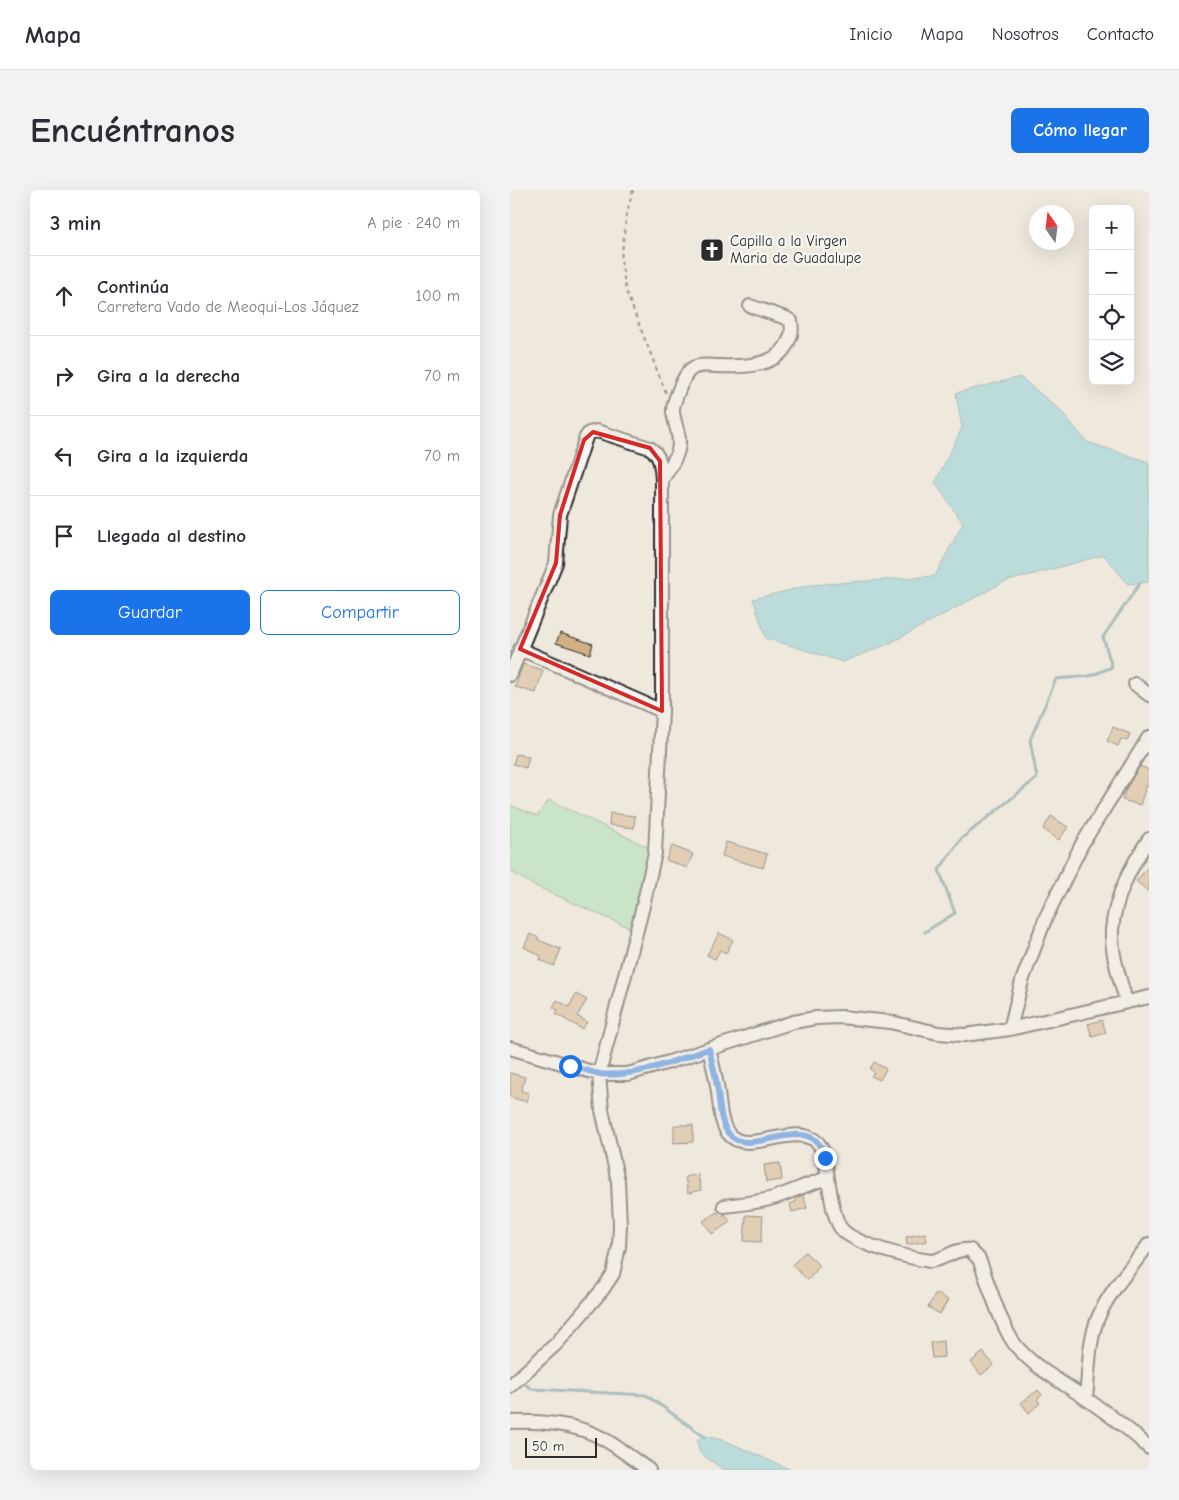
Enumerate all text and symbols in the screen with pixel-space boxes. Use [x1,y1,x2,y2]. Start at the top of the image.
text: Mapa [25,21,81,49]
text: Inicio [849,24,893,45]
text: Mapa [921,24,964,45]
text: Nosotros [992,24,1059,45]
text: Contacto [1087,24,1154,45]
button: Cómo llegar [1011,108,1149,153]
text: Encuéntranos [30,110,235,151]
north arrow [1029,205,1074,250]
map controls [1089,205,1134,385]
button: + [1089,205,1134,250]
text: 3 min [50,211,101,235]
text: A pie · 240 m [367,214,460,232]
place label: Capilla a la Virgen Maria de Guadalupe [730,232,862,267]
church icon: Capilla a la Virgen Maria de Guadalupe [699,237,725,263]
button: − [1089,250,1134,295]
text: Continúa [97,276,169,298]
icon: ahead [50,282,78,310]
text: 100 m [416,287,460,305]
button: locate [1089,295,1134,340]
text: Carretera Vado de Meoqui-Los Jáquez [97,298,359,316]
button: layers [1089,340,1134,385]
icon: right [50,362,78,390]
text: Gira a la derecha [97,365,240,387]
text: 70 m [424,367,460,385]
icon: left [50,442,78,470]
text: Gira a la izquierda [97,445,248,467]
text: 70 m [424,447,460,465]
icon: arrive [50,522,78,550]
text: Llegada al destino [97,525,246,547]
button: Guardar [50,590,250,635]
button: Compartir [260,590,460,635]
route start [559,1055,582,1078]
route end [814,1147,837,1170]
scale bar [525,1435,598,1458]
text: 50 m [532,1438,564,1455]

